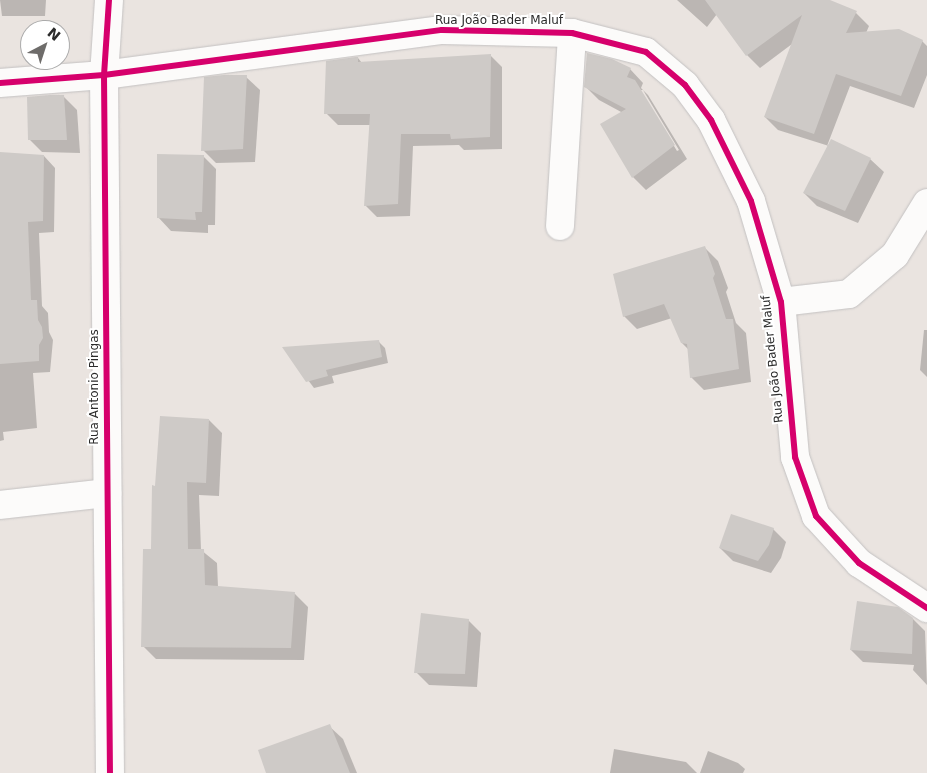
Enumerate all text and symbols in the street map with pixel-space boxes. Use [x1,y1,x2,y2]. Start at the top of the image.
street label: Rua João Bader Maluf [435,14,563,28]
north arrow [20,20,70,70]
text: N [44,24,64,44]
street label: Rua João Bader Maluf [759,295,787,423]
street label: Rua Antonio Pingas [88,329,102,445]

